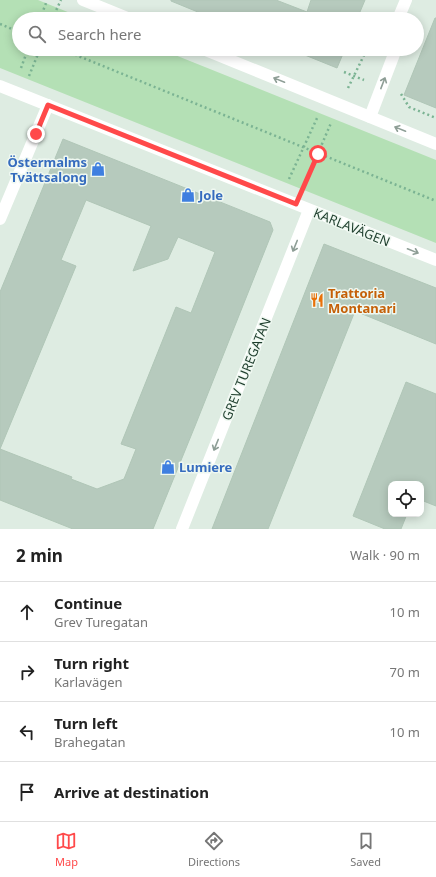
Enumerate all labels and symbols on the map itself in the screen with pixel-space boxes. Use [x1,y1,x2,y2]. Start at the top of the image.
one-way arrow [274,76,286,83]
one-way arrow [380,77,387,90]
route end [27,125,45,143]
one-way arrow [394,125,406,133]
route start [309,145,327,163]
place label: Östermalms Tvättsalong [7,153,87,186]
shop icon: Östermalms Tvättsalong [90,161,106,177]
place label: Jole [198,186,223,204]
shop icon: Jole [180,187,196,203]
street label: KARLAVÄGEN [311,203,393,251]
one-way arrow [290,240,298,252]
one-way arrow [407,248,419,256]
place label: Trattoria Montanari [328,284,396,317]
restaurant icon: Trattoria Montanari [309,292,325,308]
street label: GREV TUREGATAN [217,315,275,423]
one-way arrow [211,438,219,450]
place label: Lumiere [179,458,233,476]
shop icon: Lumiere [160,459,176,475]

